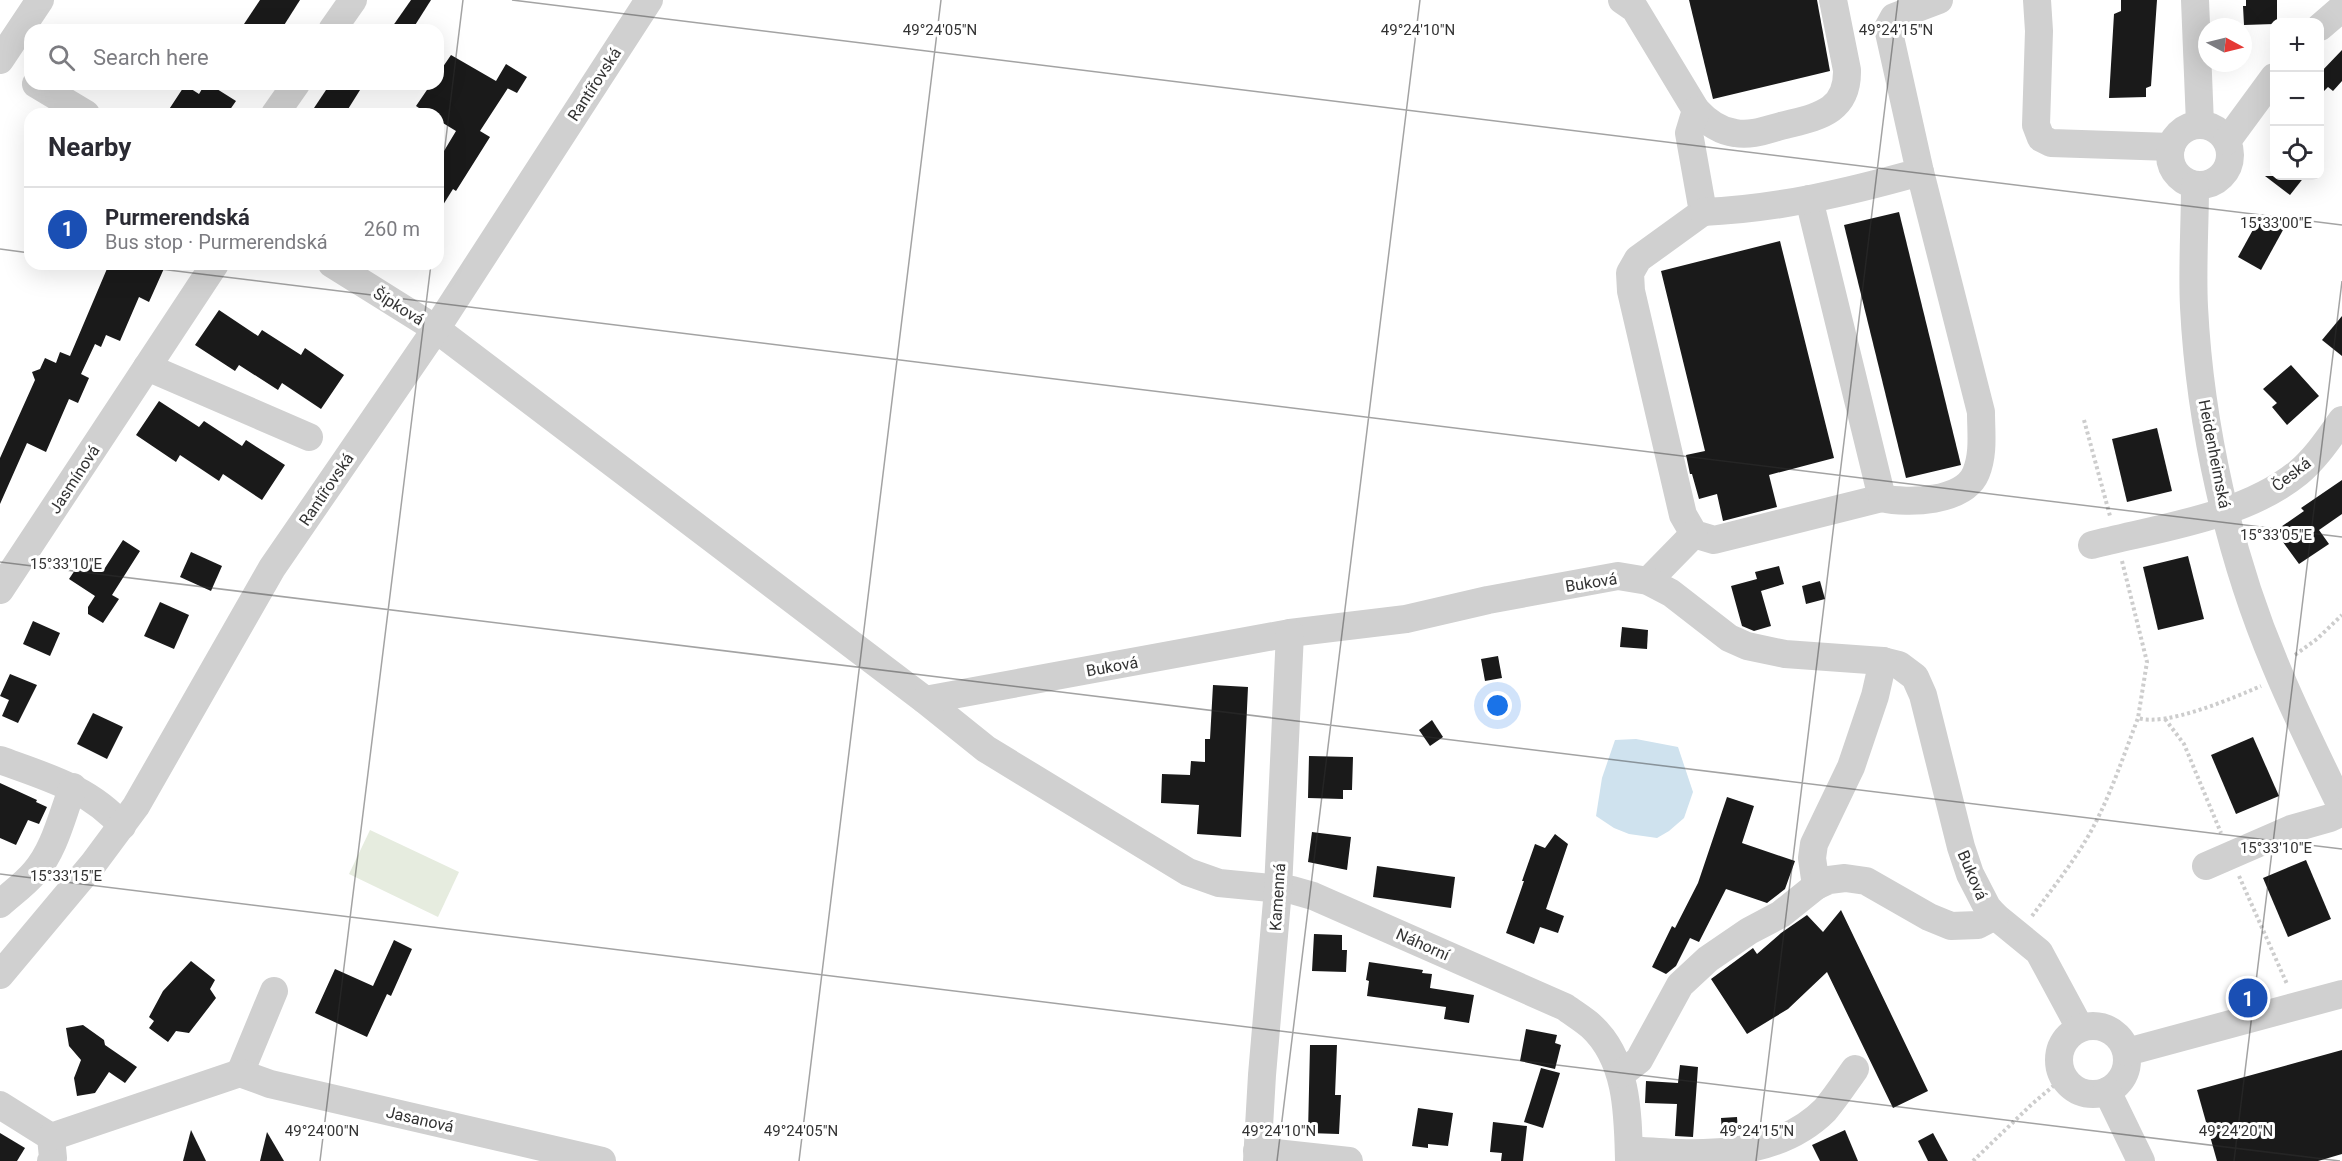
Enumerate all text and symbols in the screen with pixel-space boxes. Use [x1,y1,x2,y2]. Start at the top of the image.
north arrow [2198,18,2252,72]
map controls [2270,18,2324,180]
button: + [2270,18,2324,72]
text: 49°24'05"N [903,21,977,39]
text: 49°24'10"N [1381,21,1455,39]
text: 49°24'15"N [1859,21,1933,39]
search box [24,24,444,90]
icon: search [45,41,78,74]
street label: Rantířovská [564,44,625,125]
text: Search here [93,45,209,70]
button: − [2270,72,2324,126]
button: locate [2270,126,2324,180]
text: Nearby [48,132,131,162]
text: Purmerendská [105,205,250,230]
text: 15°33'00"E [2240,214,2313,232]
text: 1 [62,217,73,241]
text: 260 m [364,217,420,241]
text: Bus stop · Purmerendská [105,230,328,254]
street label: Šípková [370,283,428,329]
street label: Heidenheimská [2195,398,2234,510]
street label: Jasmínová [45,441,104,517]
street label: Rantířovská [295,449,358,529]
street label: Česká [2268,453,2314,495]
text: 15°33'05"E [2240,526,2313,544]
text: 15°33'10"E [30,555,103,573]
street label: Buková [1564,569,1618,596]
street label: Buková [1085,653,1139,680]
your location [1483,691,1512,720]
text: 15°33'10"E [2240,839,2313,857]
street label: Buková [1954,847,1991,903]
street label: Kamenná [1266,863,1289,931]
text: 15°33'15"E [30,867,103,885]
street label: Náhorní [1393,924,1453,965]
pin: 1 [2228,976,2268,1020]
street label: Jasanová [384,1103,455,1136]
text: 49°24'00"N [285,1122,359,1140]
text: 49°24'05"N [764,1122,838,1140]
text: 49°24'10"N [1242,1122,1316,1140]
text: 49°24'15"N [1720,1122,1794,1140]
text: 49°24'20"N [2199,1122,2273,1140]

